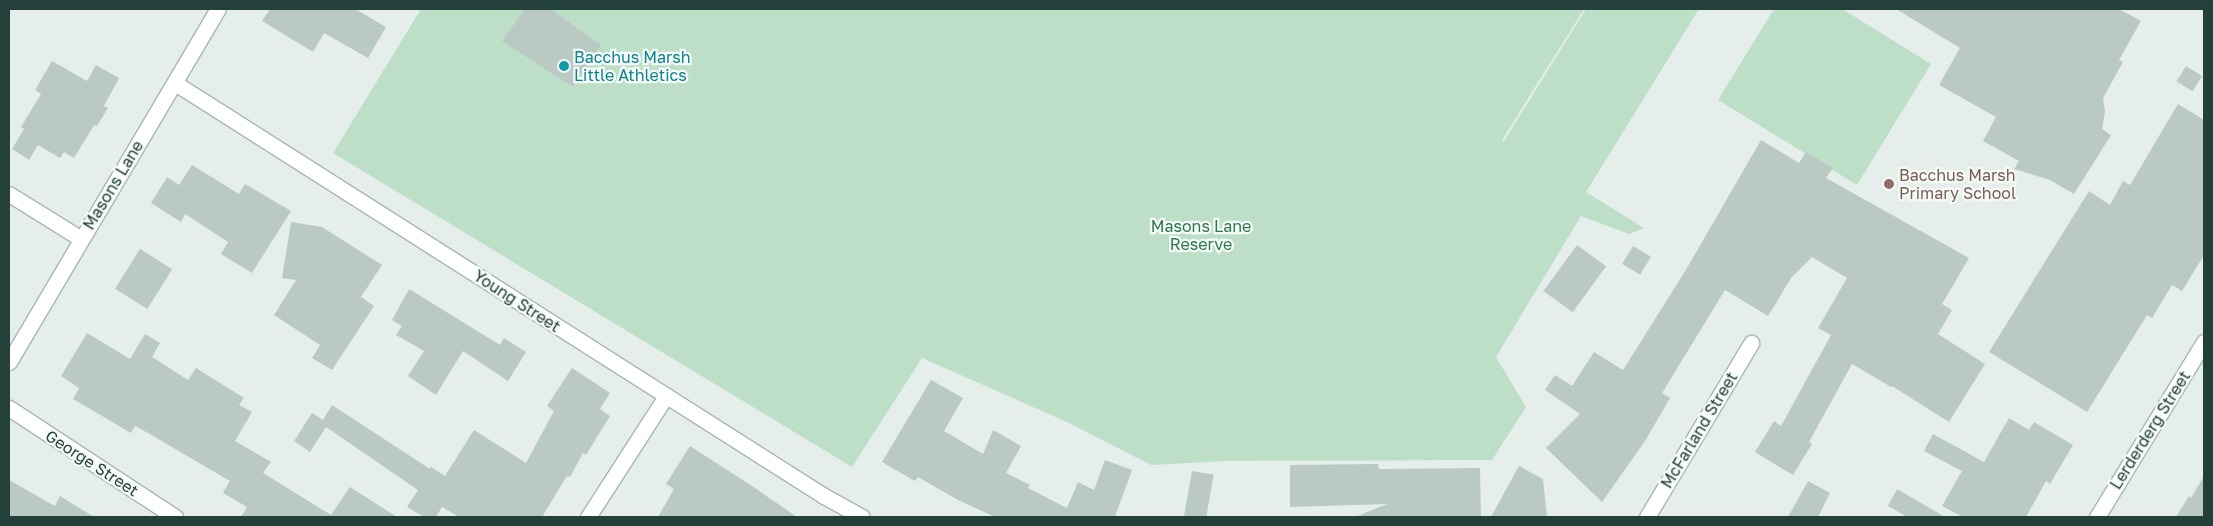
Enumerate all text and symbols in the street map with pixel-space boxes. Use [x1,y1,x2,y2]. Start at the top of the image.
place label: Bacchus Marsh Little Athletics [574,47,691,85]
marker: Bacchus Marsh Little Athletics [558,60,570,72]
street label: Masons Lane [79,137,147,233]
place label: Bacchus Marsh Primary School [1899,165,2016,203]
marker: Bacchus Marsh Primary School [1883,178,1895,190]
park label: Masons Lane Reserve [1151,216,1251,254]
street label: Young Street [470,266,564,336]
street label: Lerderderg Street [2106,367,2194,493]
street label: McFarland Street [1657,368,1741,492]
street label: George Street [42,426,142,500]

